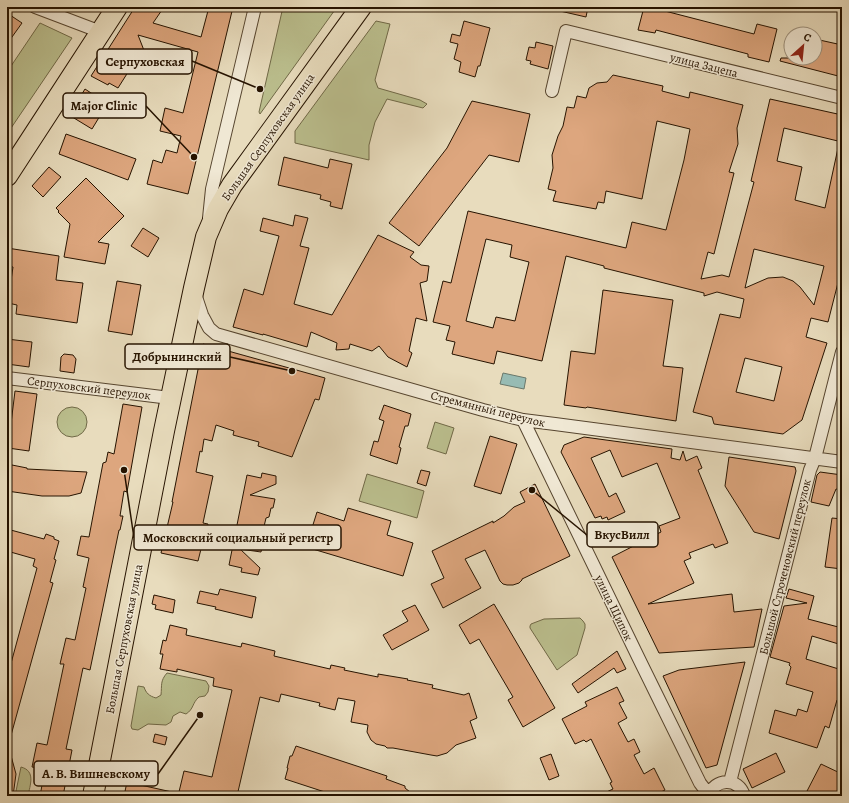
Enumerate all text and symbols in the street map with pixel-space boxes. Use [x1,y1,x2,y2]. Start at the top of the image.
north arrow [783,26,823,66]
text: С [801,29,814,46]
callout: Серпуховская [97,49,192,74]
street label: улица Зацепа [667,49,740,81]
text: Серпуховская [105,53,185,70]
street label: Большая Серпуховская улица [218,70,318,204]
callout: Major Clinic [63,93,146,118]
text: Major Clinic [71,97,138,114]
callout: Добрынинский [125,344,230,369]
text: Добрынинский [132,348,222,365]
street label: Серпуховский переулок [26,372,152,404]
street label: Стремянный переулок [429,387,547,431]
street label: Большой Строченовский переулок [755,477,815,657]
callout: ВкусВилл [587,522,658,547]
callout: Московский социальный регистр [134,525,341,550]
text: ВкусВилл [594,526,650,543]
text: Московский социальный регистр [143,529,333,546]
street label: Большая Серпуховская улица [102,562,146,715]
street label: улица Щипок [591,571,637,644]
callout: А. В. Вишневскому [34,761,158,786]
text: А. В. Вишневскому [41,765,151,782]

